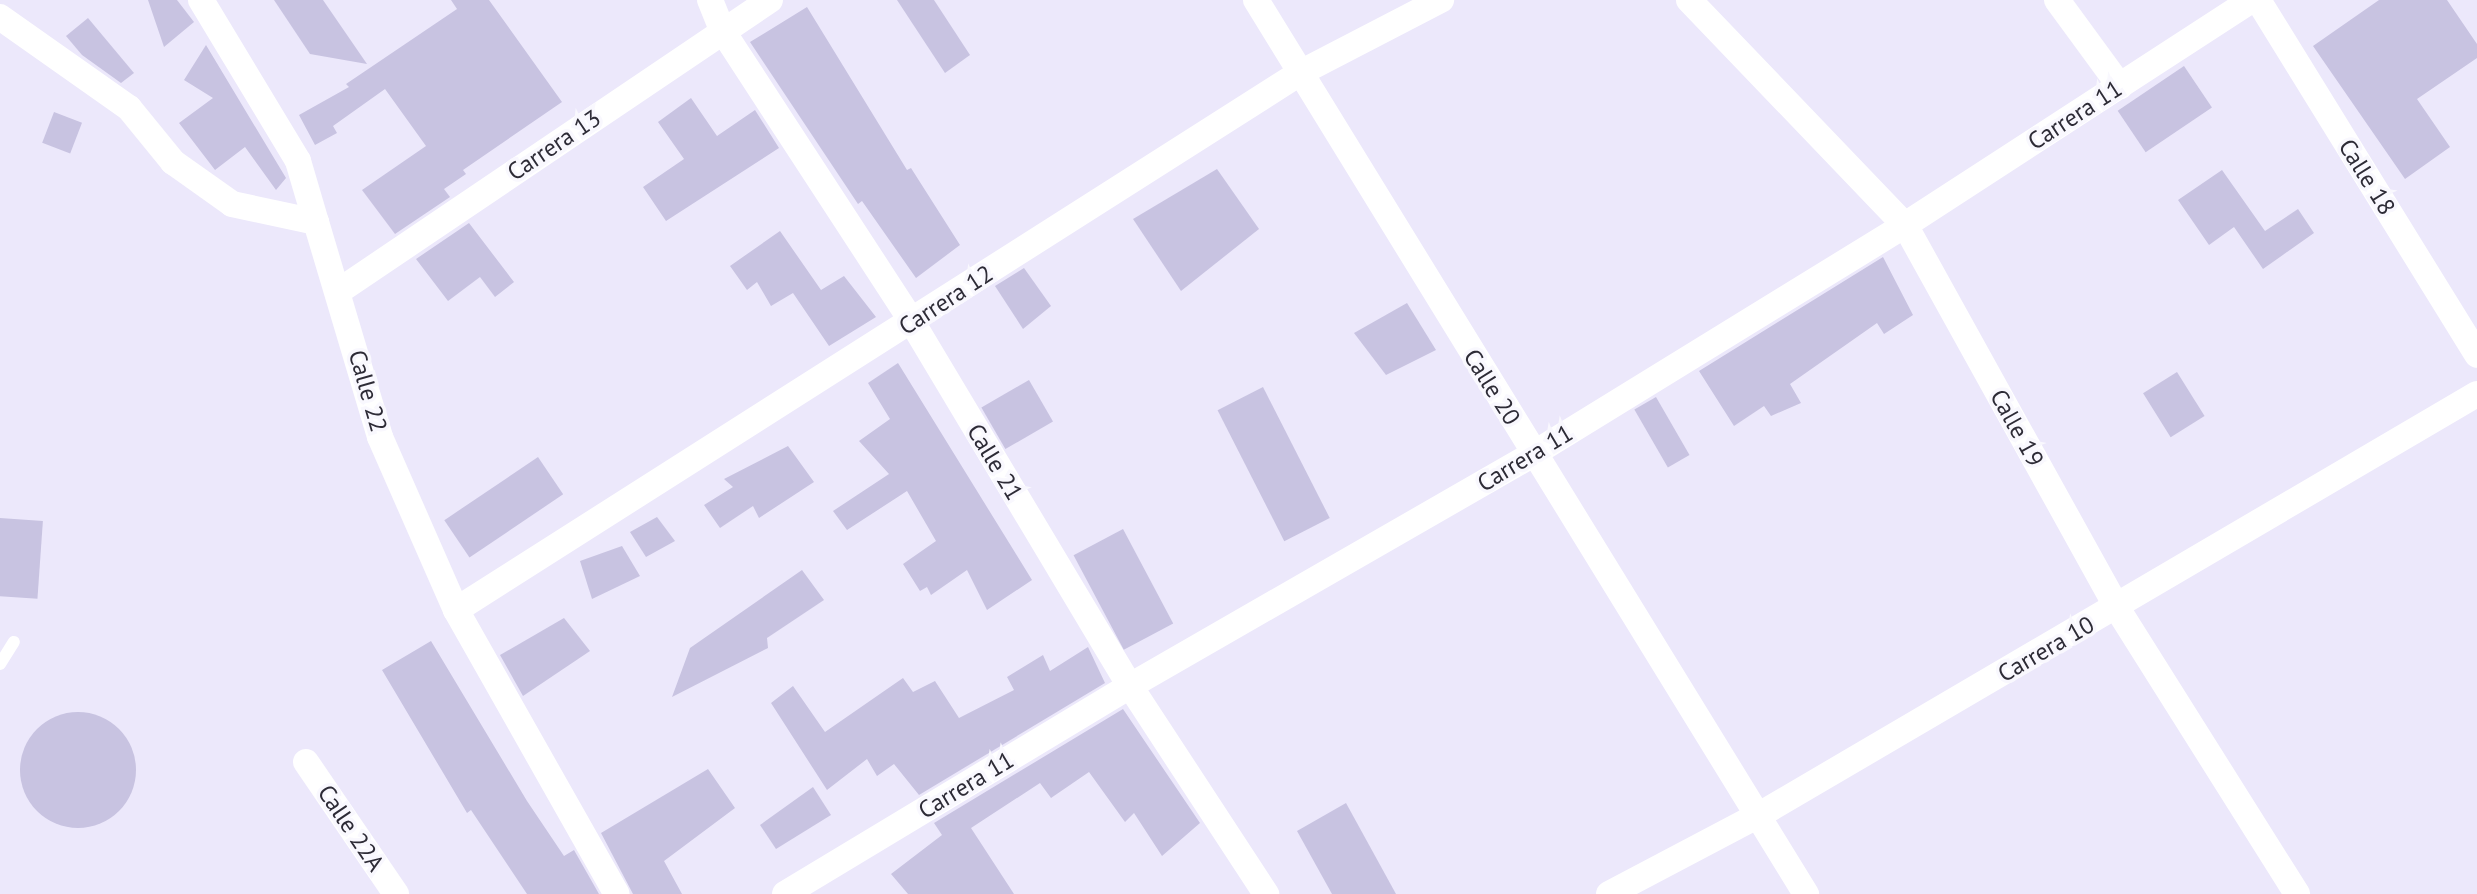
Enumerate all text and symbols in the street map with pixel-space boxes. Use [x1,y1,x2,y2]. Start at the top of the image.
street label: Carrera 11 [2023,74,2127,156]
street label: Carrera 13 [502,103,606,187]
street label: Calle 18 [2333,134,2401,220]
street label: Carrera 12 [894,259,998,341]
street label: Calle 20 [1458,344,1526,430]
street label: Calle 22 [343,347,393,435]
street label: Calle 19 [1984,384,2050,472]
street label: Carrera 11 [1472,418,1578,498]
street label: Calle 21 [961,419,1029,505]
street label: Carrera 10 [1993,610,2099,688]
street label: Carrera 11 [913,745,1019,825]
street label: Calle 22A [312,779,390,877]

